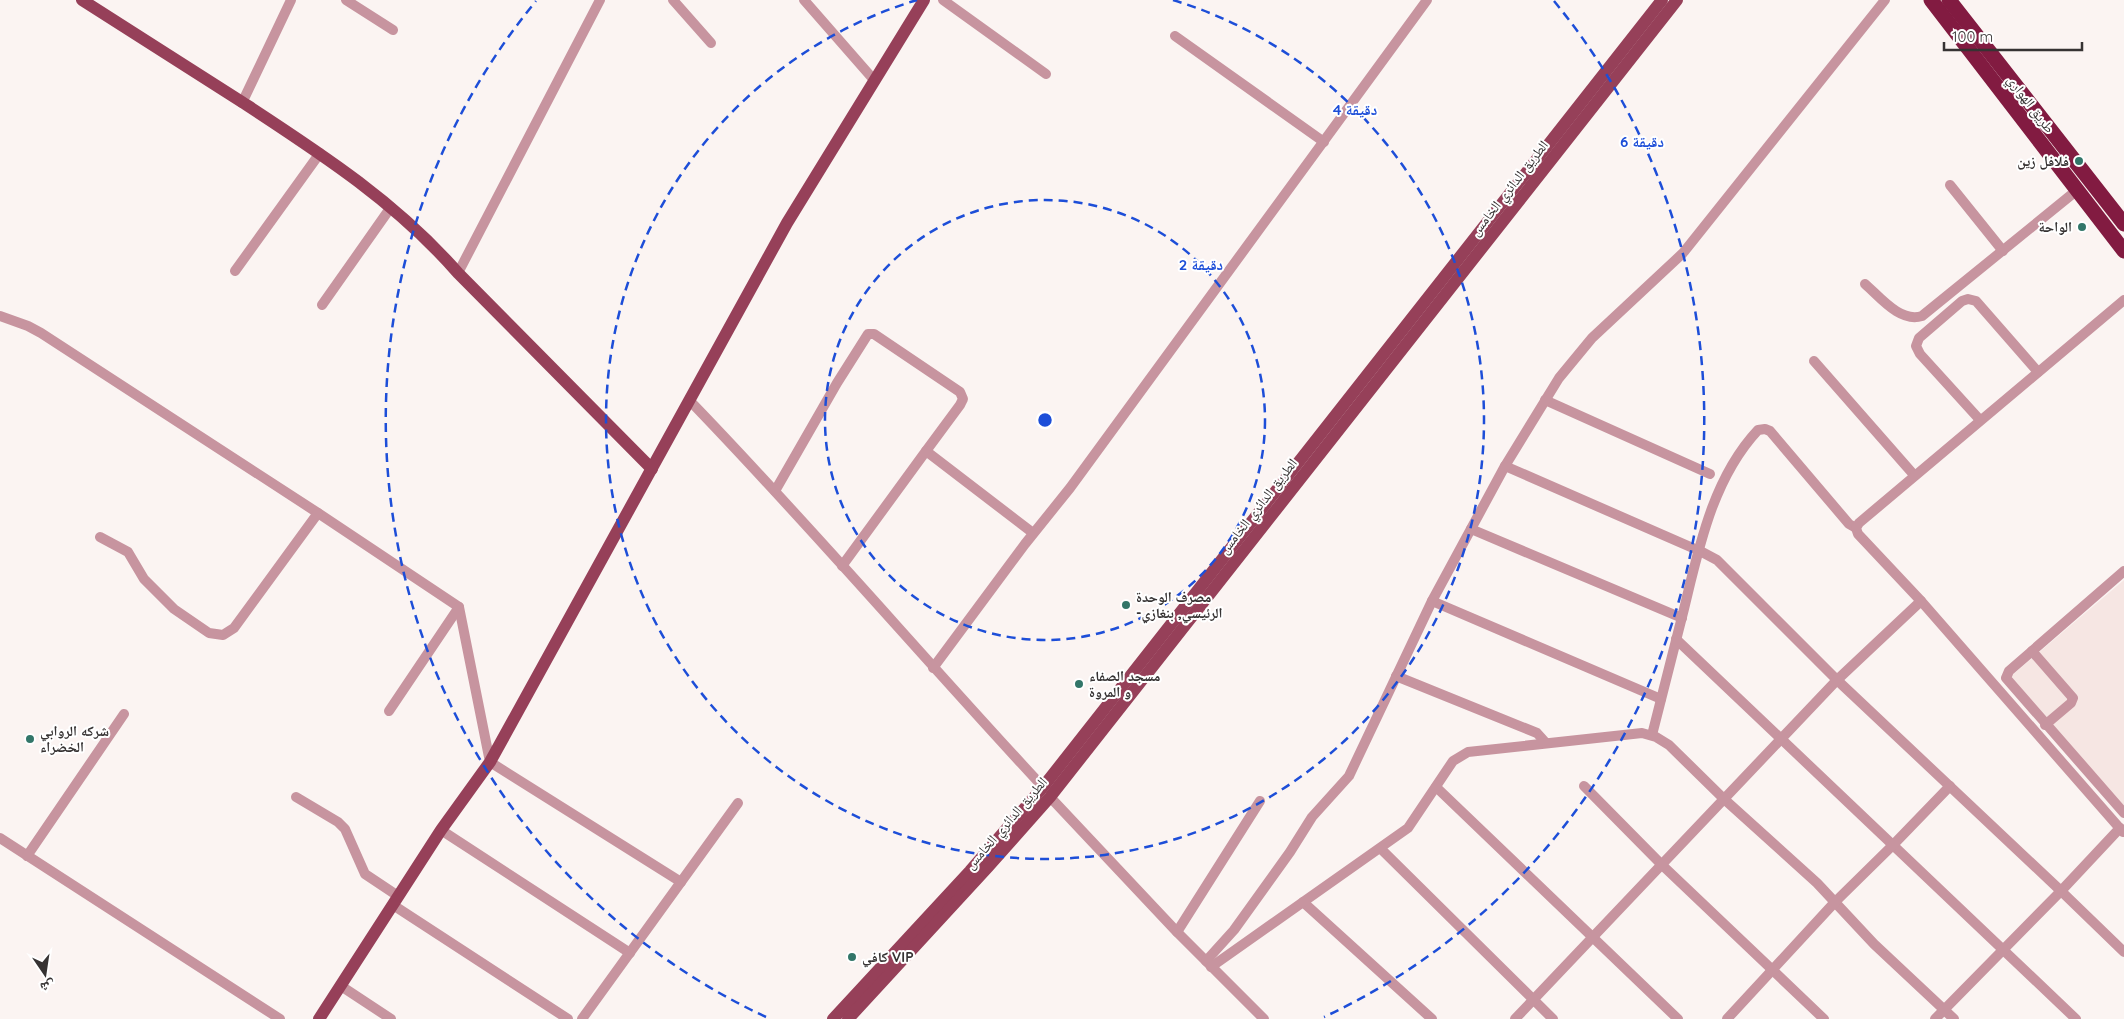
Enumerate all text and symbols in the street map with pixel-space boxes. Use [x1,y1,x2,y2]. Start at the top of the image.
scale bar [1944,20,2082,52]
text: 100 m [1952,27,1993,46]
street label: طريق الهواري [2001,71,2059,138]
text: 4 دقيقة [1333,100,1377,119]
text: 6 دقيقة [1620,132,1664,151]
street label: الطريق الدائري الخامس [1466,137,1554,241]
place label: فلافل زين [2017,152,2069,170]
marker: فلافل زين [2073,155,2085,167]
place label: الواحة [2039,218,2072,236]
marker: الواحة [2076,221,2088,233]
text: 2 دقيقة [1179,255,1223,274]
centre of rings [1036,411,1054,429]
street label: الطريق الدائري الخامس [1215,455,1303,559]
place label: مصرف الوحدة -الرئيسي, بنغازي [1136,588,1223,624]
marker: مصرف الوحدة -الرئيسي, بنغازي [1120,599,1132,611]
place label: مسجد الصفاء و المروة [1089,667,1160,701]
marker: مسجد الصفاء و المروة [1073,678,1085,690]
place label: شركه الروابي الخضراء [40,722,109,756]
marker: شركه الروابي الخضراء [24,733,36,745]
street label: الطريق الدائري الخامس [961,773,1053,875]
place label: كافي VIP [862,948,914,968]
north arrow [20,949,70,999]
marker: كافي VIP [846,951,858,963]
text: ش [39,976,57,997]

